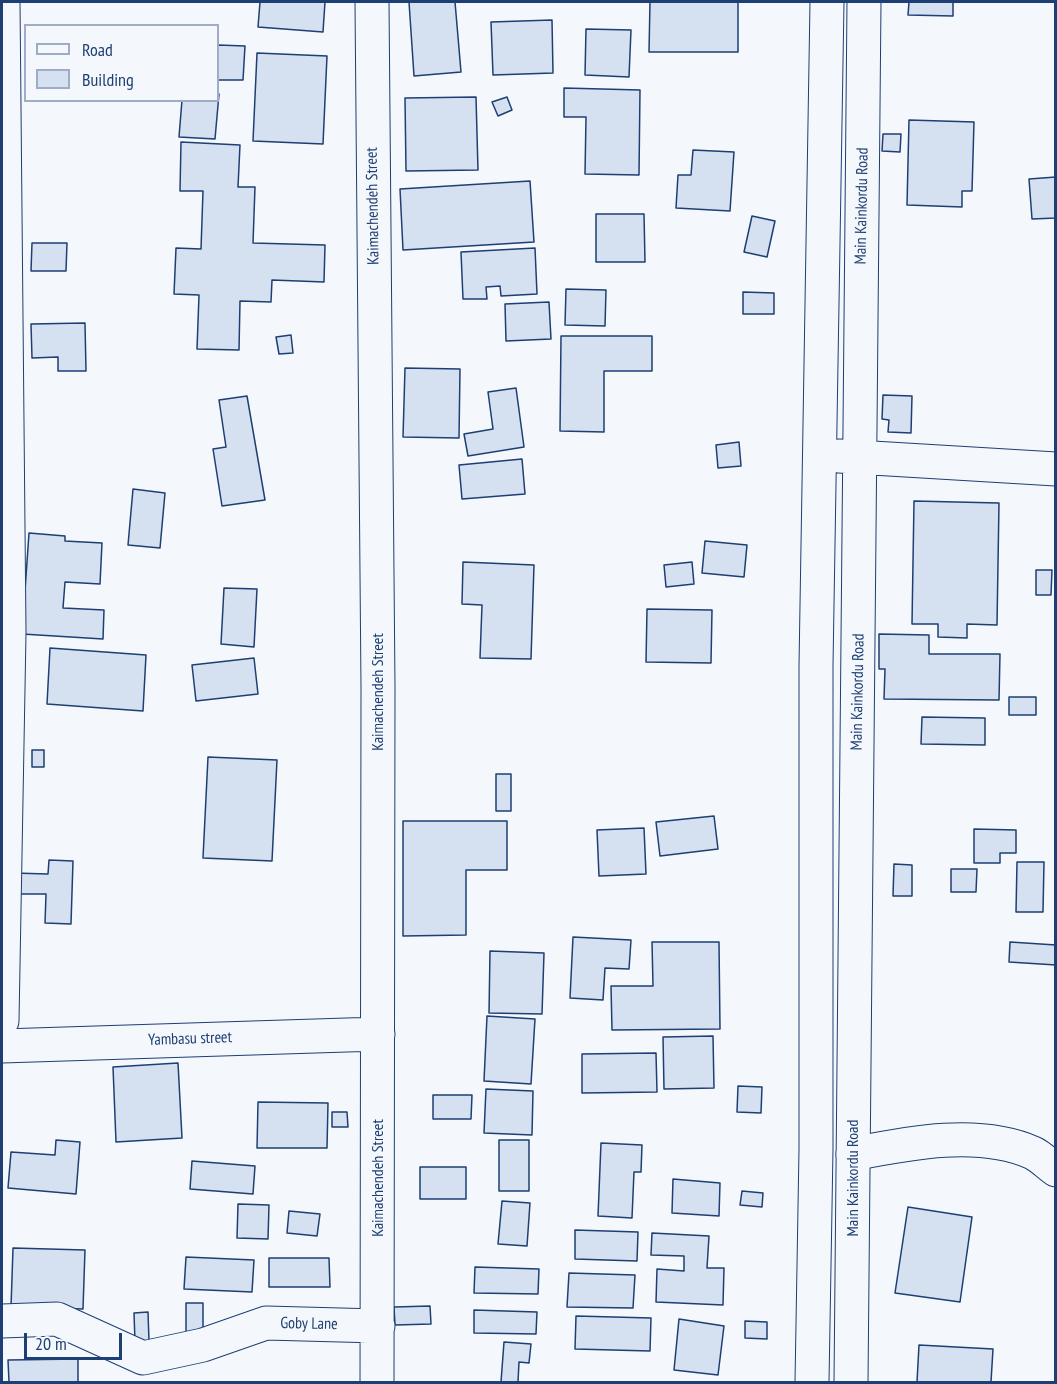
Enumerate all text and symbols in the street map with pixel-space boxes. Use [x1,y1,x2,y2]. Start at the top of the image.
legend [24,24,219,102]
text: Road [82,38,113,61]
text: Building [82,68,134,91]
street label: Kaimachendeh Street [362,147,384,265]
street label: Main Kainkordu Road [851,147,873,265]
street label: Kaimachendeh Street [368,633,388,751]
street label: Main Kainkordu Road [847,633,869,751]
street label: Yambasu street [148,1028,232,1050]
street label: Kaimachendeh Street [368,1119,388,1237]
street label: Main Kainkordu Road [843,1120,863,1236]
street label: Goby Lane [280,1314,338,1334]
scale bar [27,1321,124,1359]
text: 20 m [35,1332,67,1355]

